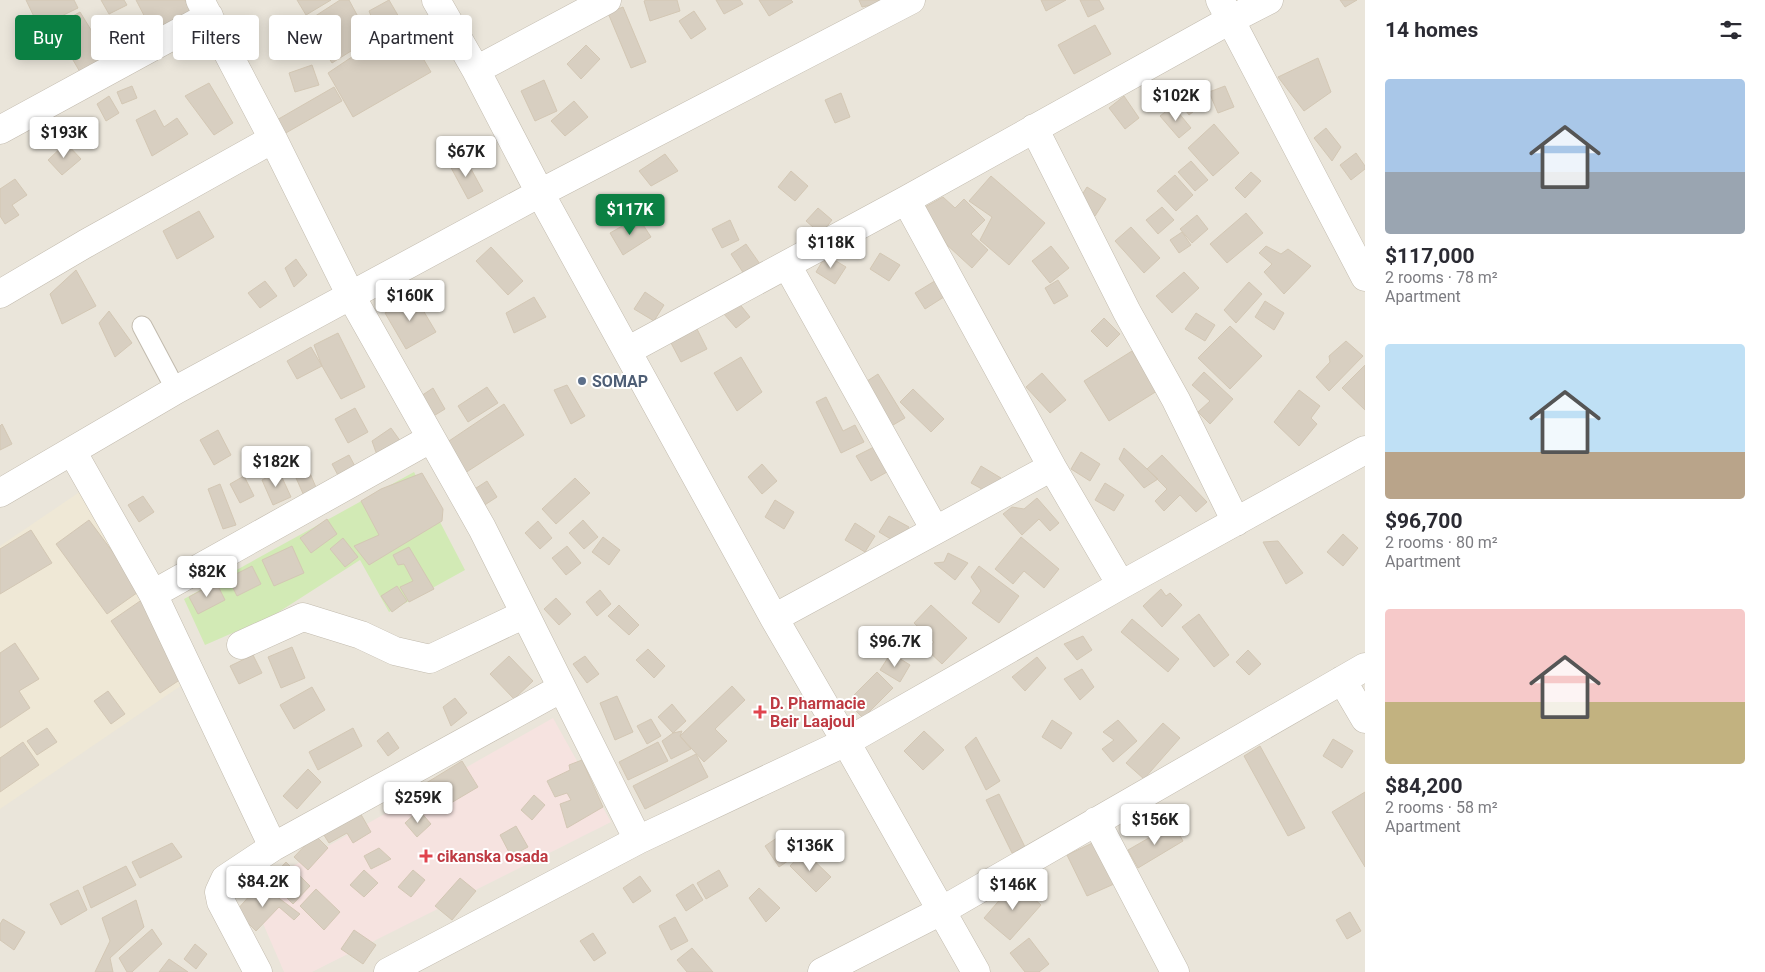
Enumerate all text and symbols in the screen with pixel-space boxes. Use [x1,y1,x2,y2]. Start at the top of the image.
chip: Buy [15,15,81,60]
chip: Rent [91,15,163,60]
chip: Filters [173,15,259,60]
chip: New [269,15,341,60]
chip: Apartment [351,15,472,60]
icon: filters [1717,16,1745,44]
text: 14 homes [1385,18,1478,42]
pin: $102K [1141,80,1211,122]
text: $102K [1153,86,1199,105]
icon: home [1520,112,1610,202]
pin: $193K [29,116,99,159]
text: $193K [41,123,87,142]
pin: $67K [436,136,496,178]
text: $67K [447,142,485,161]
pin: $117K [595,194,665,236]
text: $117K [607,200,653,219]
pin: $118K [796,226,866,269]
text: $118K [808,233,854,252]
text: $117,000 [1385,244,1475,268]
text: 2 rooms · 78 m² [1385,268,1498,287]
pin: $160K [375,280,445,322]
text: $160K [387,286,433,305]
text: Apartment [1385,287,1461,306]
place label: SOMAP [592,372,648,391]
marker: SOMAP [576,375,588,387]
icon: home [1520,377,1610,467]
pin: $182K [241,446,311,488]
text: $182K [253,452,299,471]
text: $96,700 [1385,509,1462,533]
text: 2 rooms · 80 m² [1385,533,1498,552]
text: Apartment [1385,552,1461,571]
pin: $82K [177,556,237,598]
text: $82K [188,562,226,581]
pin: $96.7K [854,626,936,668]
text: $96.7K [869,632,921,651]
icon: home [1520,642,1610,732]
place label: D. Pharmacie Beir Laajoul [770,694,866,731]
marker: D. Pharmacie Beir Laajoul [754,706,766,718]
text: $84,200 [1385,774,1462,798]
pin: $259K [383,782,453,824]
text: $259K [395,788,441,807]
text: 2 rooms · 58 m² [1385,798,1498,817]
pin: $156K [1120,804,1190,846]
text: $156K [1132,810,1178,829]
text: Apartment [1385,817,1461,836]
pin: $136K [775,830,845,872]
text: $136K [787,836,833,855]
place label: cikanska osada [437,847,549,866]
marker: cikanska osada [419,849,433,863]
pin: $84.2K [222,866,304,908]
pin: $146K [978,868,1048,911]
text: $84.2K [237,872,289,891]
text: $146K [990,875,1036,894]

